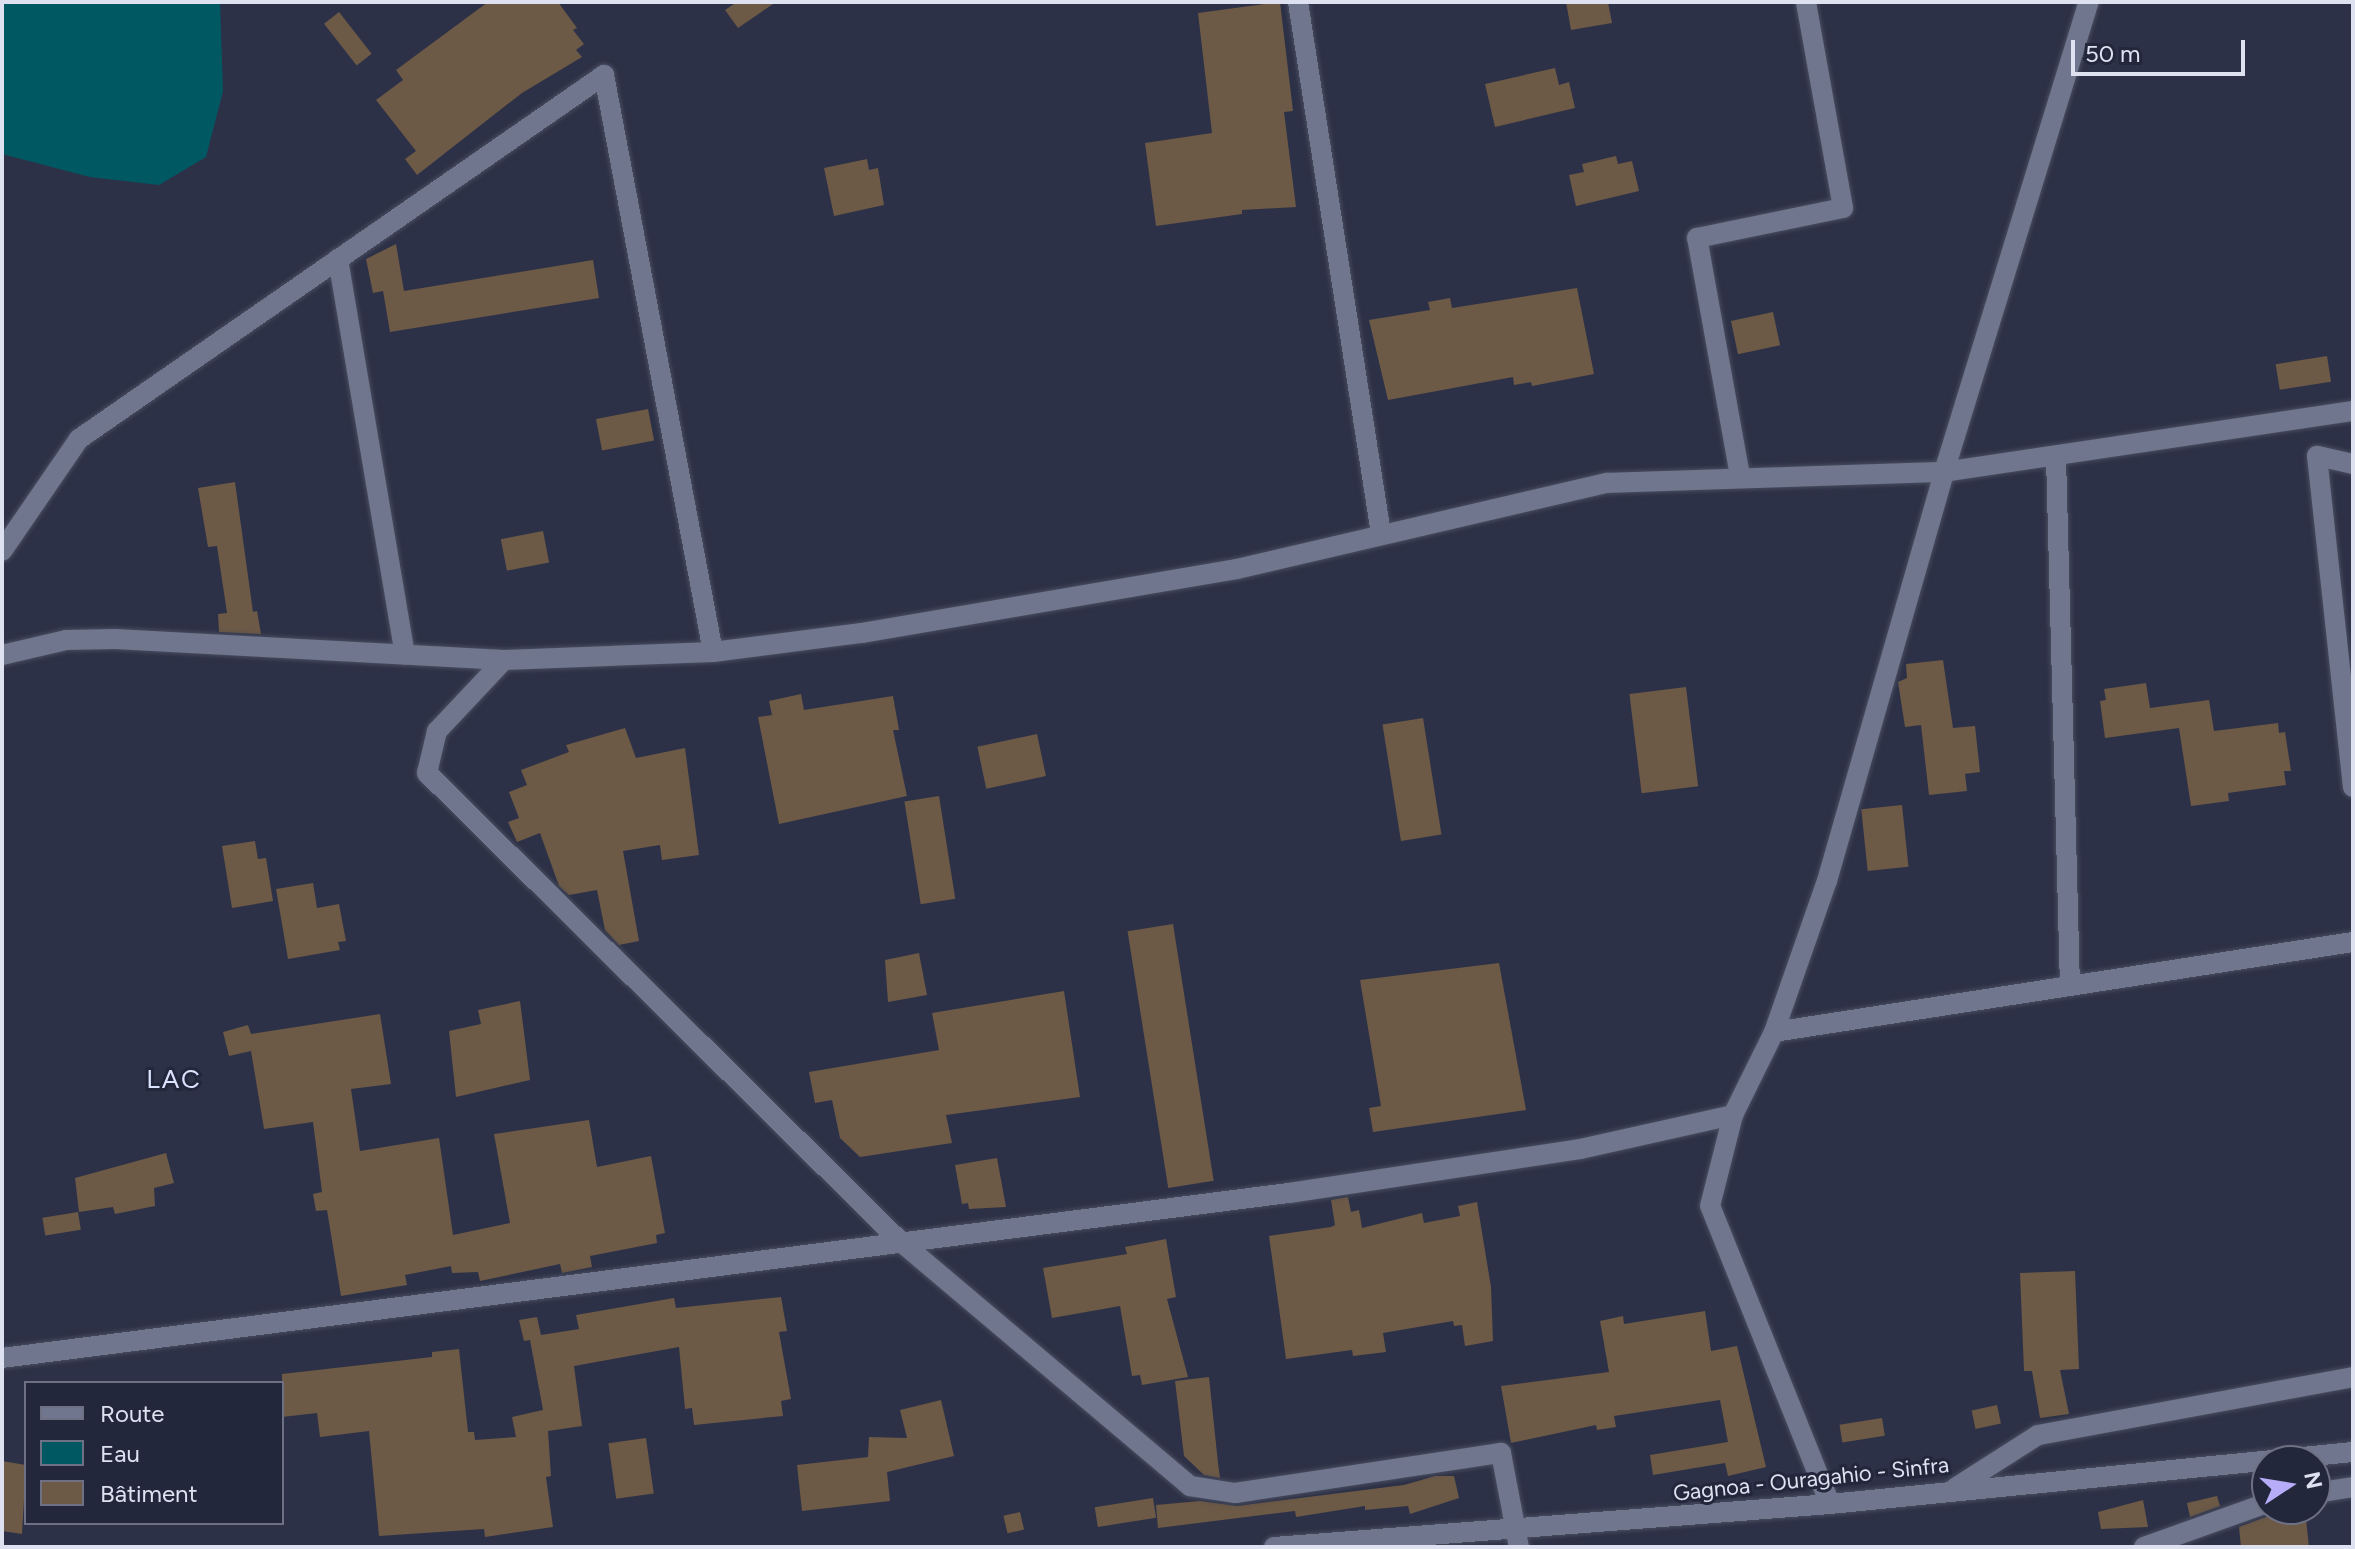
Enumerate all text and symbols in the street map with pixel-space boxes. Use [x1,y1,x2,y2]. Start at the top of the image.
scale bar [2075,24,2249,74]
text: 50 m [2085,39,2141,68]
district label: LAC [146,1064,202,1096]
legend [24,1381,284,1525]
text: Route [100,1399,164,1428]
text: Eau [100,1439,140,1468]
north arrow [2251,1445,2331,1525]
street label: Gagnoa - Ouragahio - Sinfra [1672,1451,1950,1507]
text: N [2298,1469,2328,1491]
text: Bâtiment [100,1479,198,1508]

